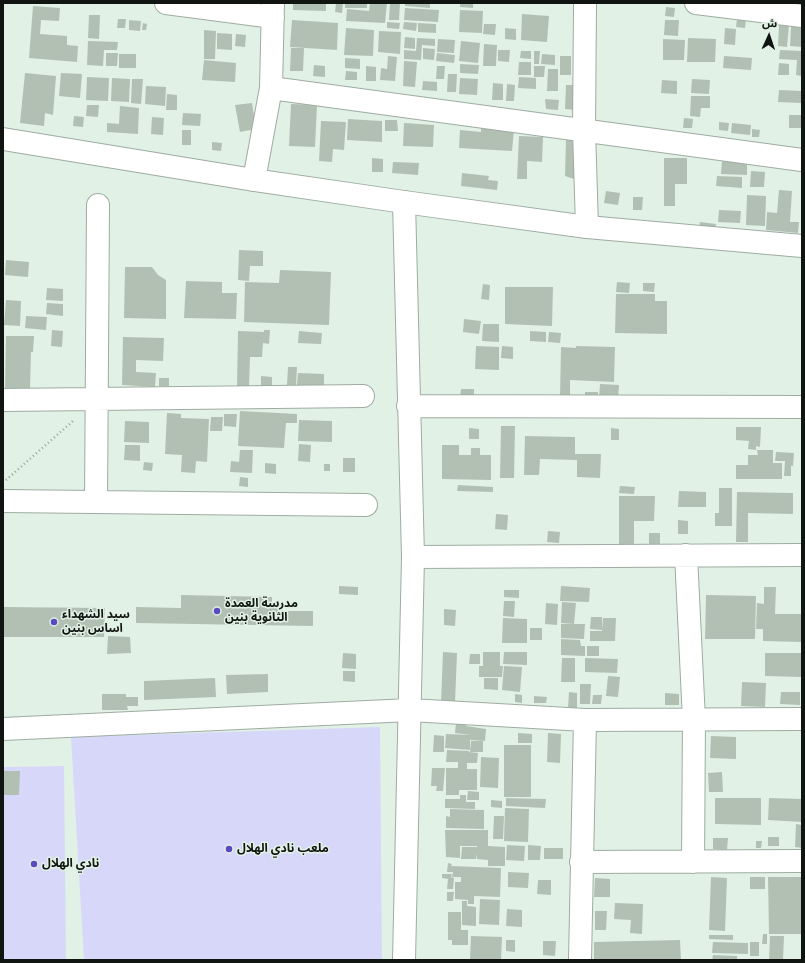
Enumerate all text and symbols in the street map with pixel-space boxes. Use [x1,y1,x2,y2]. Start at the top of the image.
north arrow [749,16,789,56]
text: ش [762,17,778,30]
place label: مدرسة العمدة الثانوية بنين [225,597,298,625]
marker: مدرسة العمدة الثانوية بنين [212,606,222,616]
place label: سيد الشهداء اساس بنين [62,608,130,636]
marker: سيد الشهداء اساس بنين [49,617,59,627]
place label: ملعب نادي الهلال [237,842,329,856]
marker: ملعب نادي الهلال [224,844,234,854]
place label: نادي الهلال [42,857,99,871]
marker: نادي الهلال [29,859,39,869]

